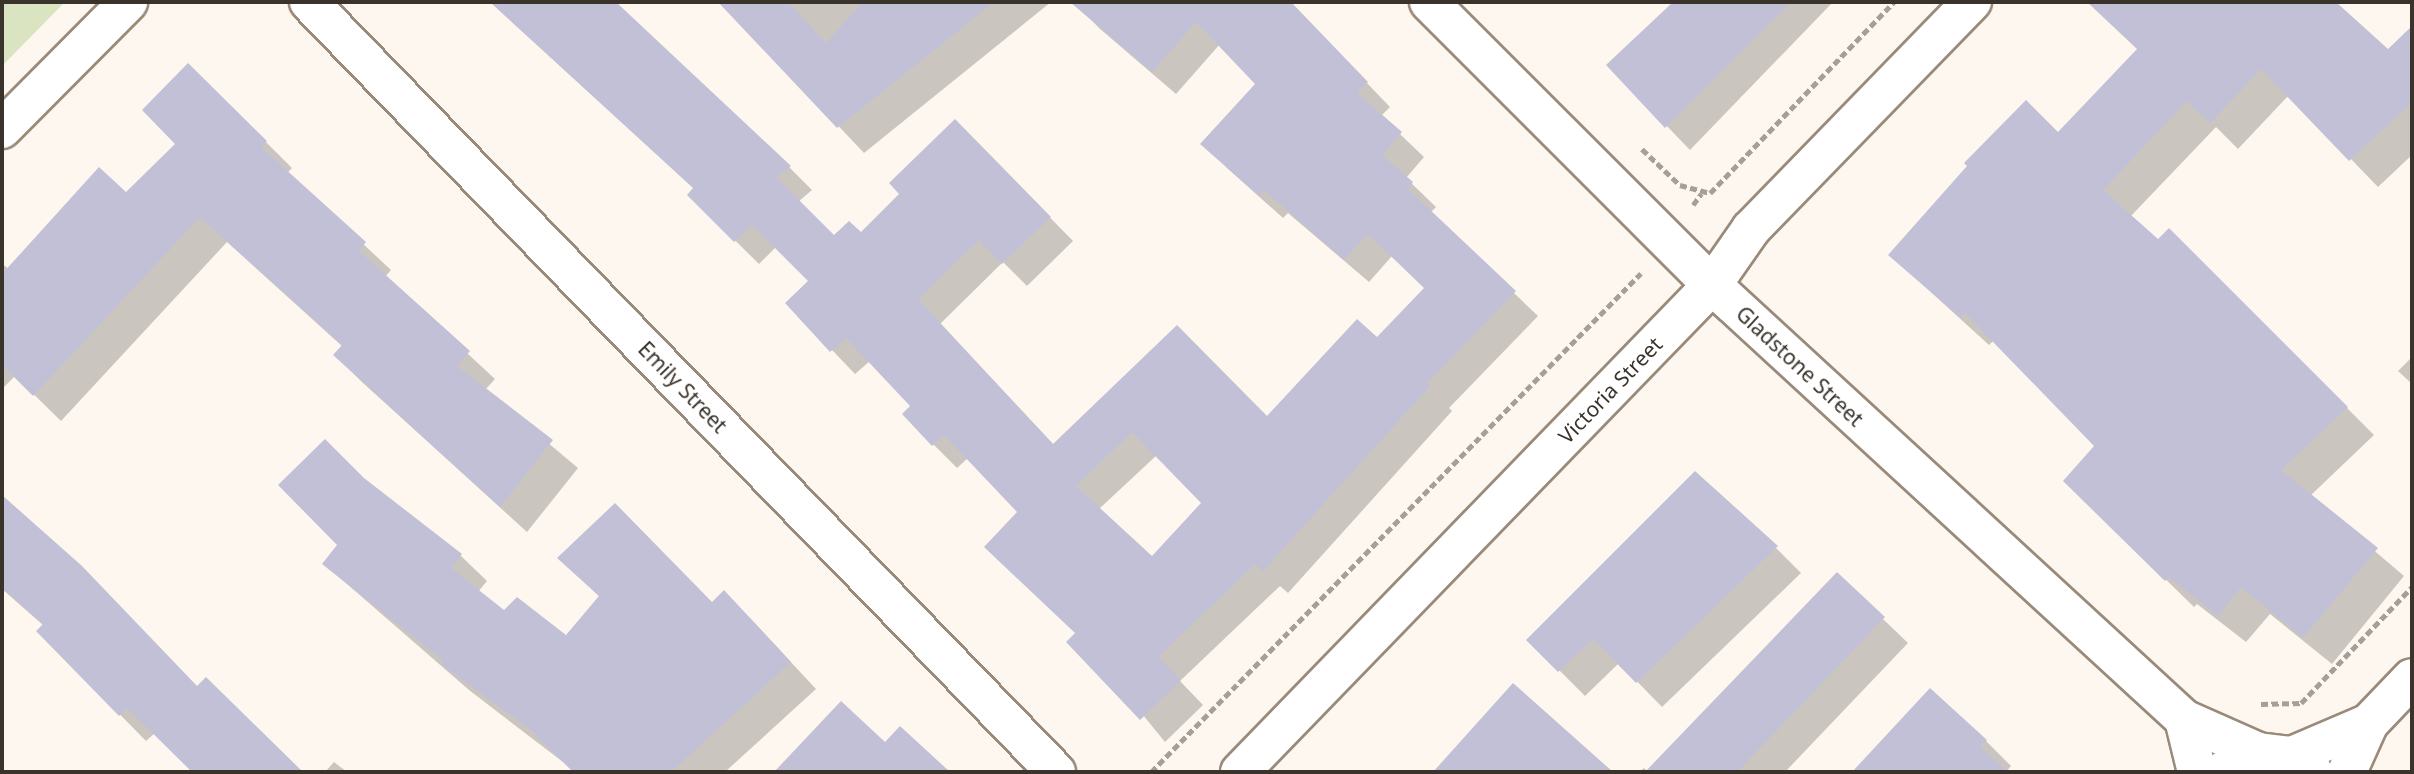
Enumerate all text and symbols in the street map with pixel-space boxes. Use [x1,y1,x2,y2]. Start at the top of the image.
street label: Gladstone Street [1731,301,1869,431]
street label: Victoria Street [1553,331,1667,449]
street label: Emily Street [633,336,733,438]

